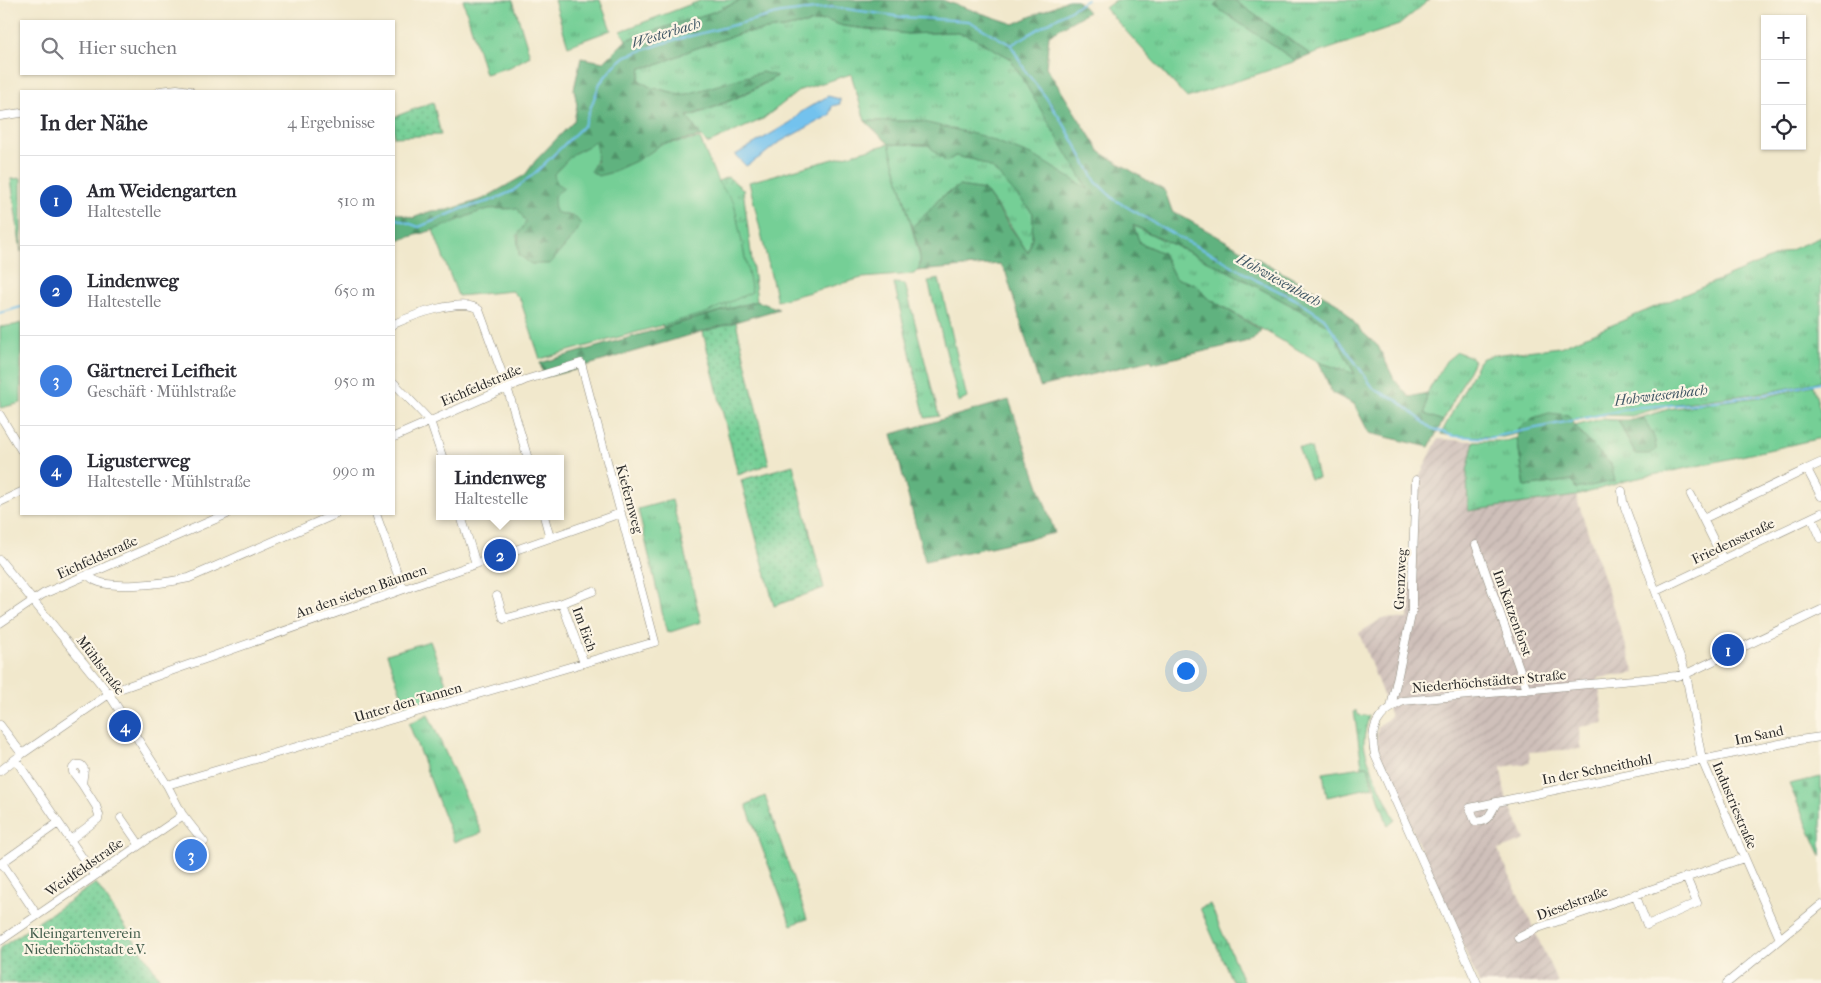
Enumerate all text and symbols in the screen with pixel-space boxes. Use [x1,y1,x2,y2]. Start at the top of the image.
water label: Westerbach [629,14,703,52]
map controls [1761,15,1806,150]
button: + [1761,15,1806,60]
search box [20,20,395,75]
icon: search [38,34,66,62]
text: Hier suchen [78,37,177,59]
button: − [1761,60,1806,105]
button: locate [1761,105,1806,150]
text: In der Nähe [40,111,148,135]
text: 4 Ergebnisse [287,113,375,132]
text: Am Weidengarten [87,180,237,202]
text: 1 [53,191,59,210]
text: 510 m [337,191,375,210]
text: Haltestelle [87,202,161,221]
water label: Hohwiesenbach [1233,249,1325,311]
text: Lindenweg [87,270,179,292]
text: 2 [52,281,60,300]
text: 650 m [334,281,375,300]
text: Haltestelle [87,292,161,311]
text: Gärtnerei Leifheit [87,360,237,382]
street label: Eichfeldstraße [438,361,524,410]
text: 3 [53,371,59,390]
text: 950 m [334,371,375,390]
water label: Hohwiesenbach [1612,380,1709,410]
text: Geschäft · Mühlstraße [87,382,236,401]
text: Ligusterweg [87,450,190,472]
popup [436,455,564,520]
text: 4 [51,461,61,480]
text: 990 m [333,461,375,480]
street label: Kiefernweg [612,463,647,536]
text: Lindenweg [454,467,546,489]
text: Haltestelle · Mühlstraße [87,472,251,491]
text: Haltestelle [454,489,528,508]
street label: Friedensstraße [1689,515,1777,568]
street label: Eichfeldstraße [54,532,140,583]
pin: 2 [484,536,516,574]
street label: Grenzweg [1390,547,1411,610]
street label: An den sieben Bäumen [292,561,429,622]
street label: Im Katzenforst [1489,568,1536,659]
street label: Im Eich [569,604,601,654]
pin: 1 [1712,631,1744,669]
street label: Mühlstraße [73,632,128,698]
your location [1173,658,1199,684]
street label: Niederhöchstädter Straße [1411,666,1567,697]
street label: Unter den Tannen [352,679,464,726]
pin: 4 [109,707,141,745]
street label: Im Sand [1733,722,1785,749]
street label: In der Schneithohl [1541,750,1654,789]
street label: Industriestraße [1708,759,1761,852]
street label: Weidfeldstraße [41,834,127,901]
pin: 3 [175,836,207,874]
street label: Dieselstraße [1534,883,1610,924]
park label: Kleingartenverein Niederhöchstadt e.V. [24,925,147,958]

